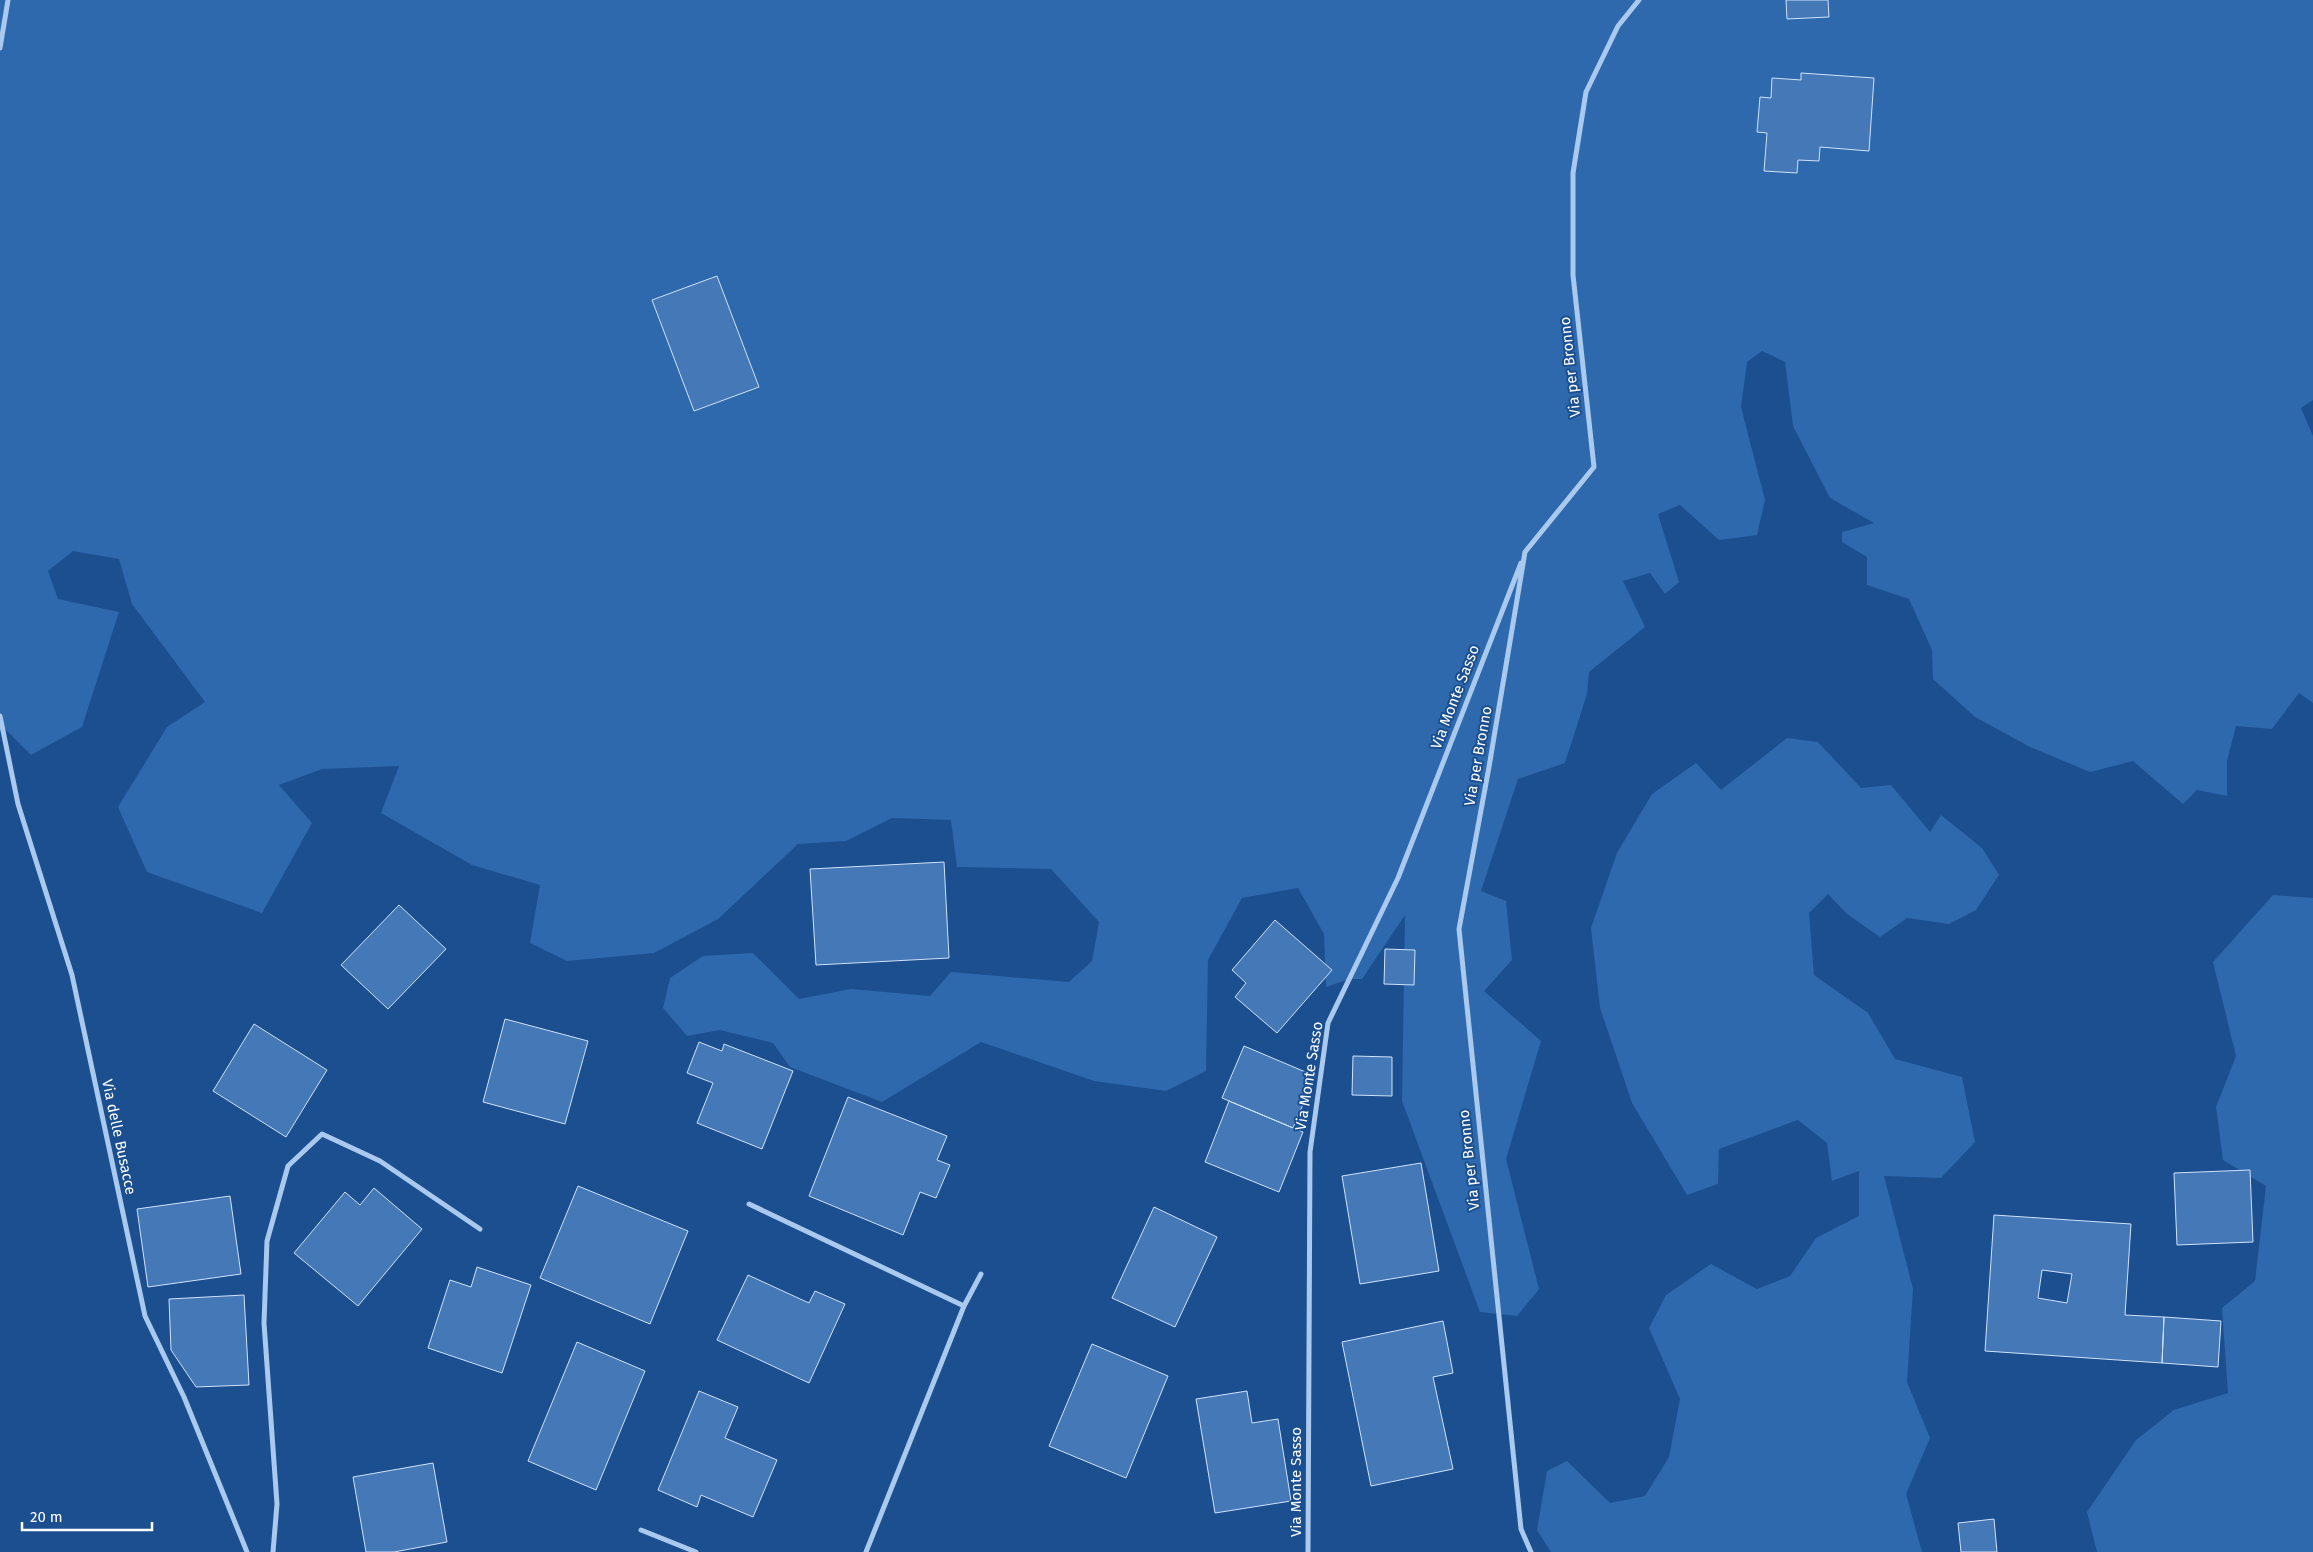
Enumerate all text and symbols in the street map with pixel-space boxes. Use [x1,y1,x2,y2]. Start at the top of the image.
street label: Via per Bronno [1556,316,1584,418]
street label: Via Monte Sasso [1427,642,1483,752]
street label: Via per Bronno [1460,705,1496,807]
street label: Via Monte Sasso [1292,1020,1326,1132]
street label: Via delle Busacce [98,1078,140,1196]
street label: Via per Bronno [1455,1109,1483,1211]
street label: Via Monte Sasso [1287,1427,1305,1537]
scale bar [22,1500,152,1532]
text: 20 m [30,1508,63,1526]

